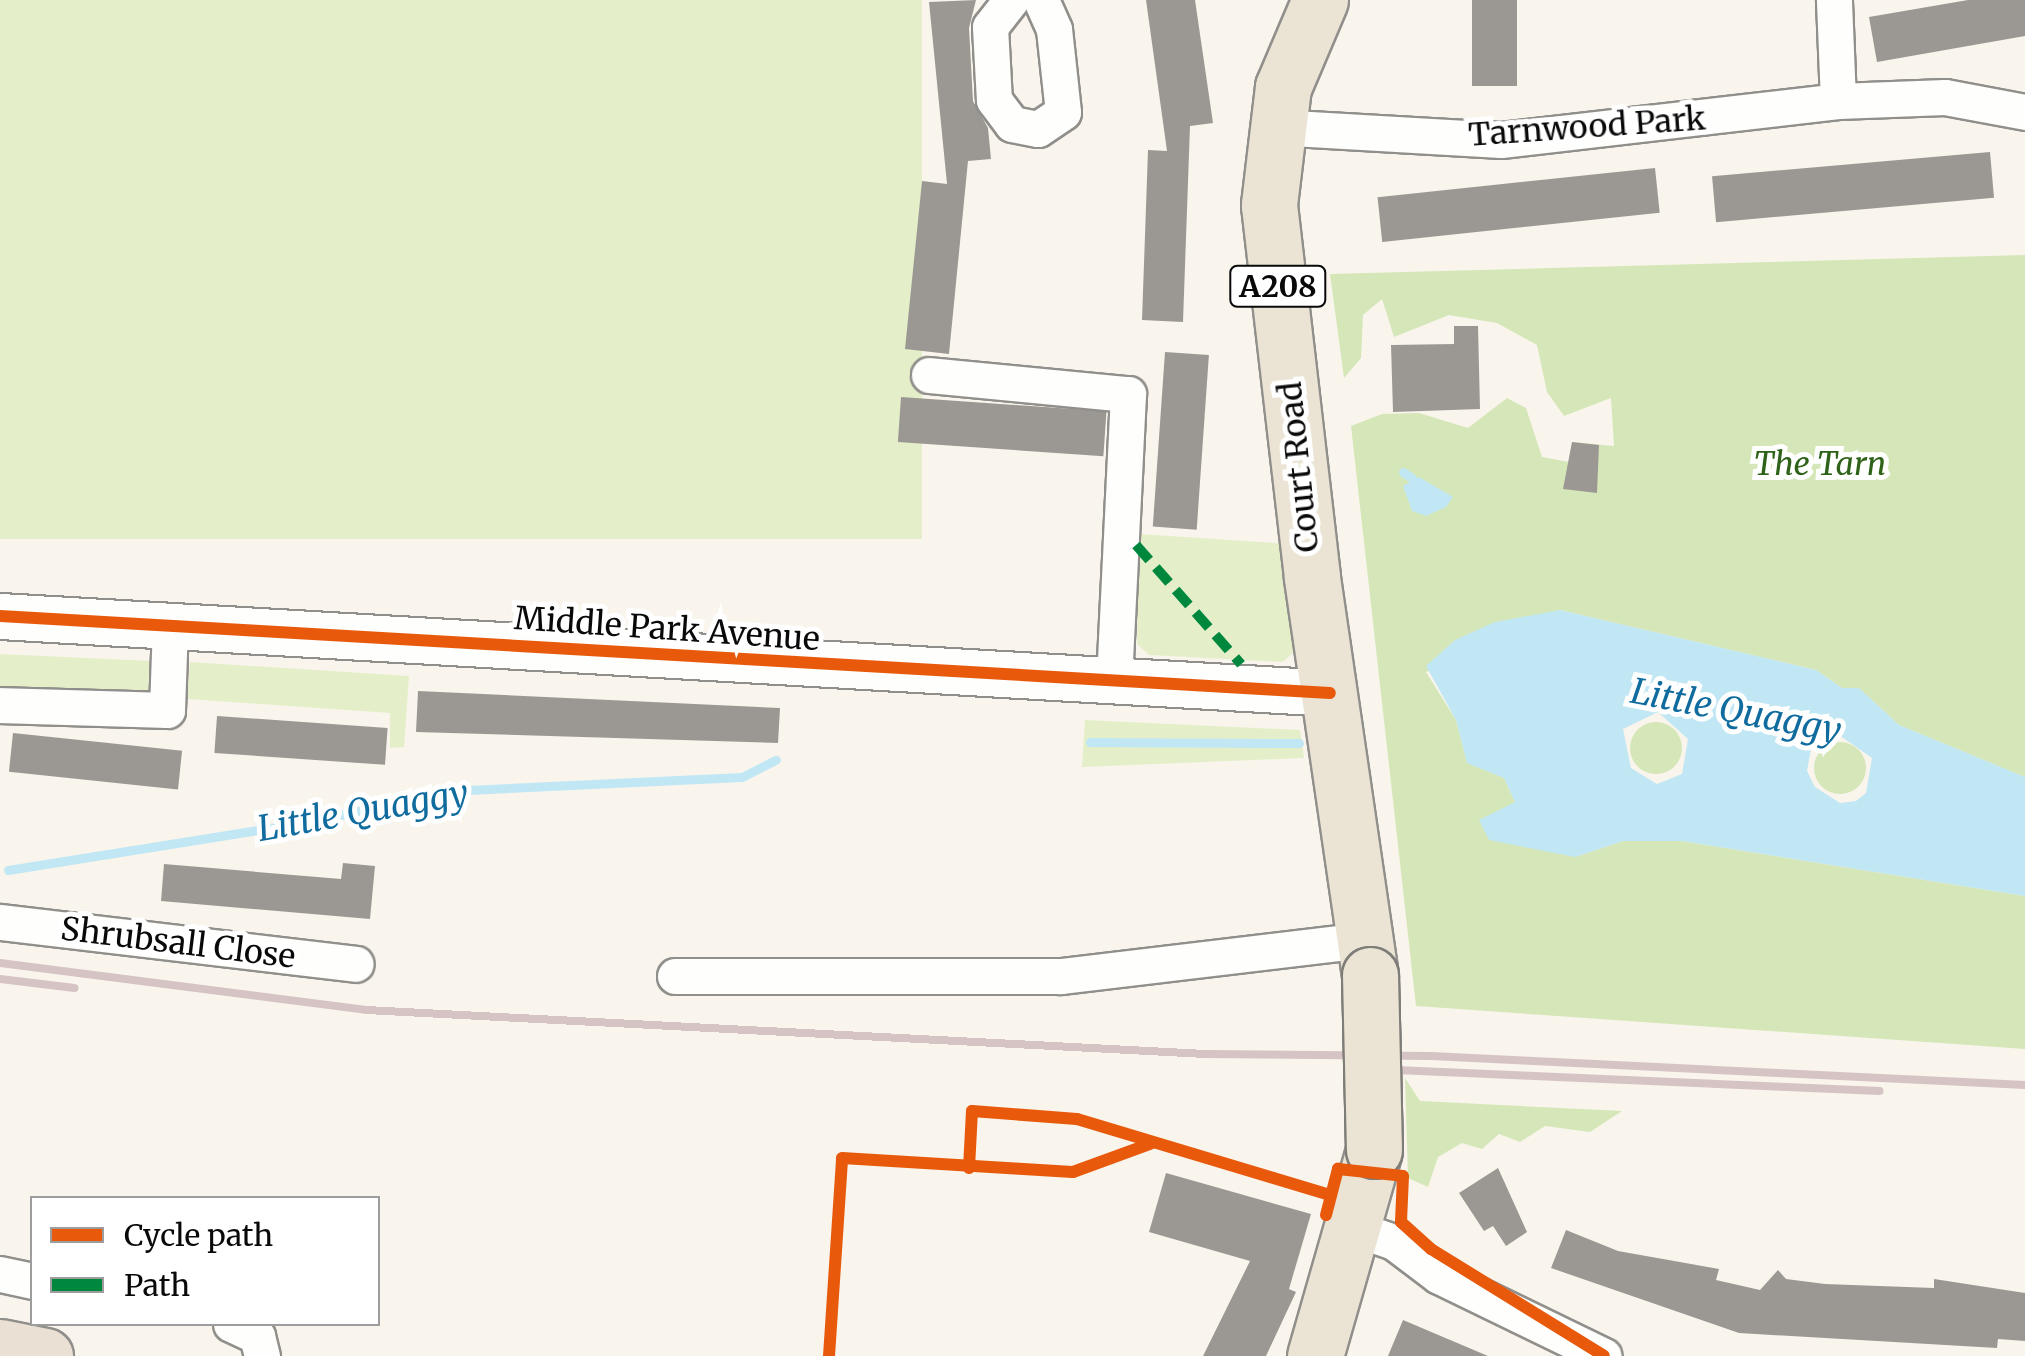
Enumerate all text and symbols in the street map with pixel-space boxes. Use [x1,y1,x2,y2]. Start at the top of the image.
street label: Tarnwood Park [1467,100,1707,154]
road number: A208 [1228,261,1328,311]
street label: Court Road [1271,380,1327,554]
park label: The Tarn [1754,445,1886,483]
street label: Middle Park Avenue [513,599,821,659]
water label: Little Quaggy [1627,670,1845,752]
water label: Little Quaggy [254,772,472,850]
street label: Shrubsall Close [59,910,297,976]
legend [30,1196,380,1326]
text: Cycle path [124,1216,273,1254]
text: Path [124,1266,190,1304]

